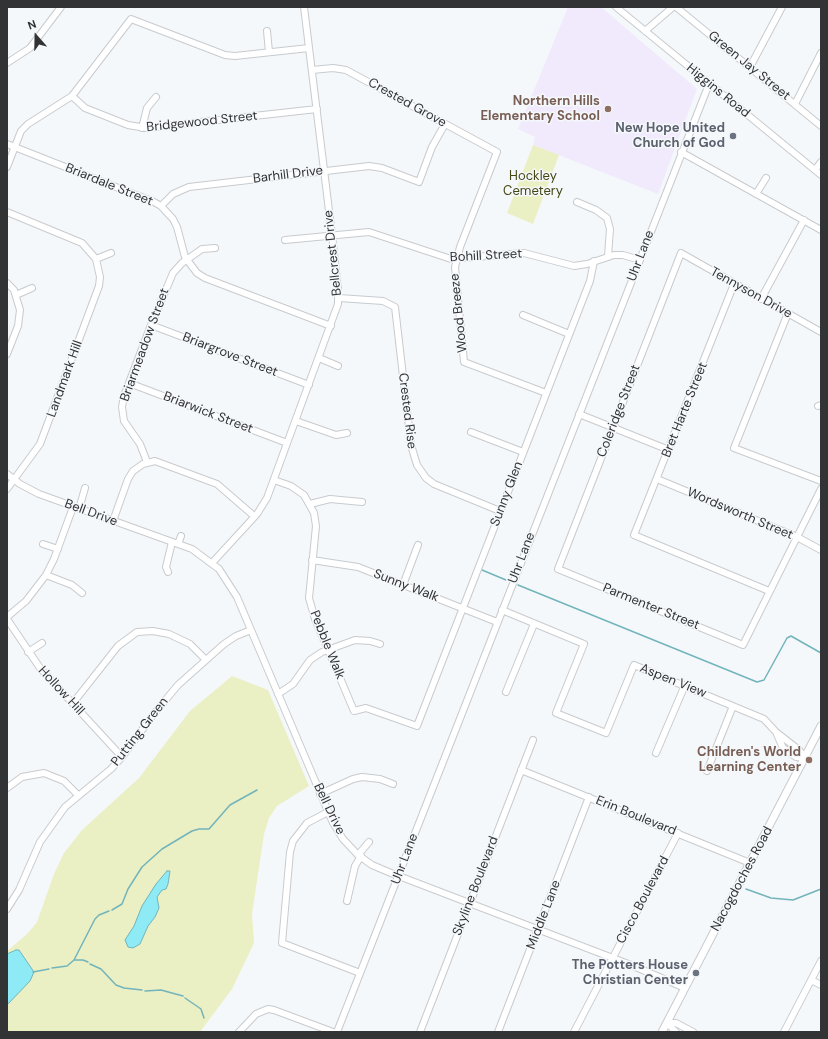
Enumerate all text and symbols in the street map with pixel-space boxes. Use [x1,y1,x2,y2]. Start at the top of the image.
north arrow [16,16,56,56]
text: N [26,17,38,33]
street label: Green Jay Street [705,28,793,104]
street label: Higgins Road [683,61,753,121]
street label: Crested Grove [365,75,449,131]
place label: Northern Hills Elementary School [480,94,600,125]
marker: Northern Hills Elementary School [603,104,613,114]
street label: Bridgewood Street [146,108,258,136]
place label: New Hope United Church of God [615,121,725,152]
marker: New Hope United Church of God [728,131,738,141]
street label: Briardale Street [63,160,155,210]
street label: Barhill Drive [252,163,324,187]
park label: Hockley Cemetery [503,169,563,200]
street label: Bellcrest Drive [321,209,345,297]
street label: Uhr Lane [624,228,658,284]
street label: Bohill Street [450,246,522,266]
street label: Tennyson Drive [707,264,795,322]
street label: Wood Breeze [447,273,471,353]
street label: Briarmeadow Street [117,286,173,404]
street label: Briargrove Street [180,330,280,380]
street label: Landmark Hill [44,338,86,420]
street label: Bret Harte Street [659,360,711,460]
street label: Coleridge Street [594,362,644,460]
street label: Crested Rise [395,372,419,450]
street label: Briarwick Street [161,389,255,437]
street label: Sunny Glen [488,459,526,529]
street label: Wordsworth Street [685,485,795,543]
street label: Bell Drive [62,496,120,530]
street label: Uhr Lane [505,530,539,586]
street label: Sunny Walk [371,566,441,606]
street label: Parmenter Street [600,580,702,634]
street label: Pebble Walk [306,608,348,682]
street label: Aspen View [637,661,709,701]
street label: Hollow Hill [35,663,87,719]
street label: Putting Green [108,694,172,770]
place label: Children's World Learning Center [697,745,801,776]
marker: Children's World Learning Center [804,755,814,765]
street label: Bell Drive [310,781,348,837]
street label: Erin Boulevard [593,793,679,839]
street label: Nacogdoches Road [708,824,776,934]
street label: Uhr Lane [388,831,422,887]
street label: Skyline Boulevard [450,834,502,938]
street label: Cisco Boulevard [613,854,673,946]
street label: Middle Lane [524,878,564,952]
place label: The Potters House Christian Center [572,958,688,989]
marker: The Potters House Christian Center [691,968,701,978]

